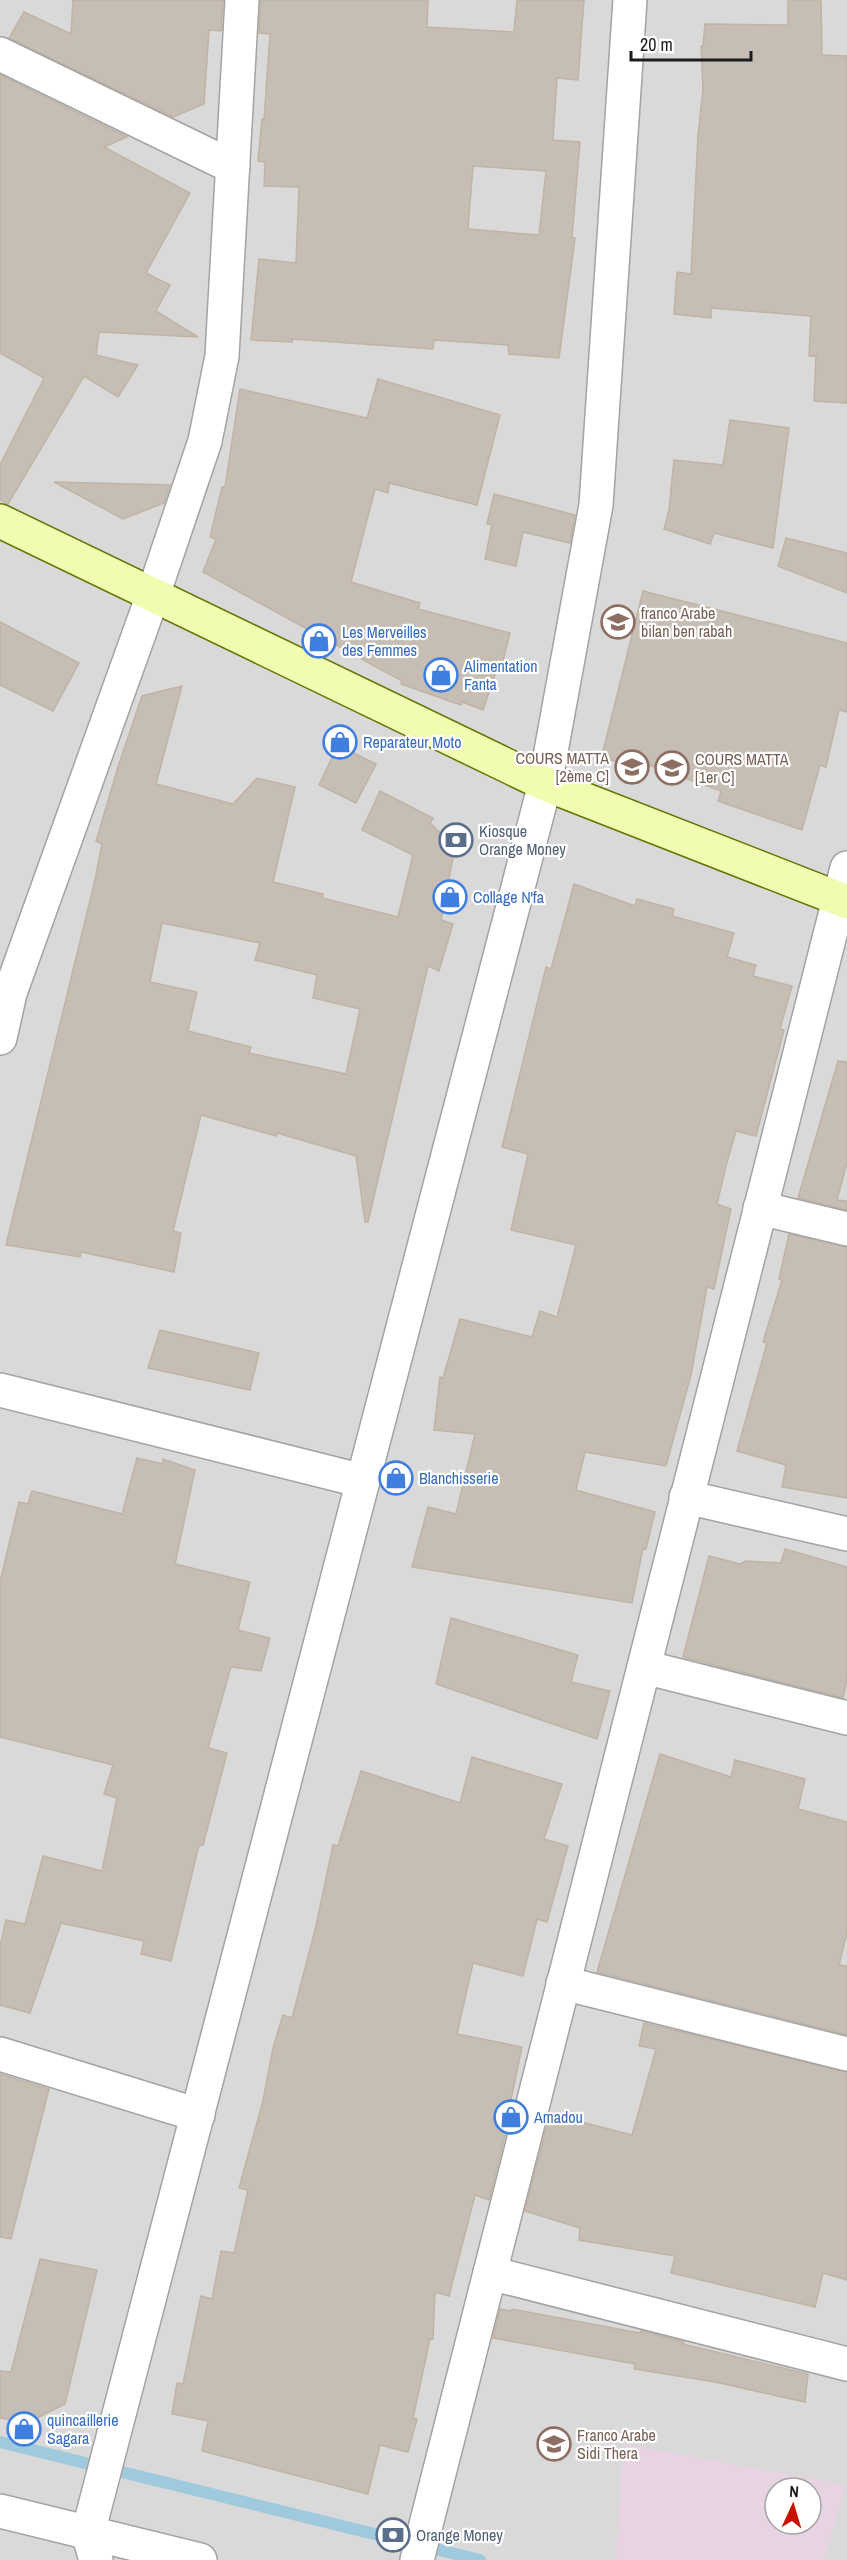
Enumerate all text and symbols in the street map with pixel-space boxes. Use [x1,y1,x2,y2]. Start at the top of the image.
scale bar [631,24,751,62]
text: 20 m [640,32,673,57]
place label: franco Arabe bilan ben rabah [641,602,732,642]
school or university icon: franco Arabe bilan ben rabah [600,604,636,640]
place label: Les Merveilles des Femmes [342,621,427,661]
shop icon: Les Merveilles des Femmes [301,623,337,659]
place label: Alimentation Fanta [463,655,538,695]
shop icon: Alimentation Fanta [423,657,459,693]
shop icon: Reparateur Moto [322,724,358,760]
place label: Reparateur Moto [363,731,461,753]
place label: COURS MATTA [2ème C] [515,747,609,787]
place label: COURS MATTA [1er C] [695,748,789,788]
school or university icon: COURS MATTA [2ème C] [614,749,650,785]
school or university icon: COURS MATTA [1er C] [654,750,690,786]
place label: Kiosque Orange Money [479,820,566,860]
bank icon: Kiosque Orange Money [438,822,474,858]
shop icon: Collage N'fa [432,879,468,915]
place label: Collage N'fa [473,886,545,908]
shop icon: Blanchisserie [378,1460,414,1496]
place label: Blanchisserie [419,1467,499,1489]
shop icon: Amadou [493,2099,529,2135]
place label: Amadou [533,2106,583,2128]
place label: quincaillerie Sagara [47,2409,118,2449]
shop icon: quincaillerie Sagara [6,2411,42,2447]
place label: Franco Arabe Sidi Thera [577,2424,656,2464]
school or university icon: Franco Arabe Sidi Thera [536,2426,572,2462]
north arrow [763,2476,823,2536]
text: N [789,2480,800,2502]
bank icon: Orange Money [375,2517,411,2553]
place label: Orange Money [416,2524,503,2546]

